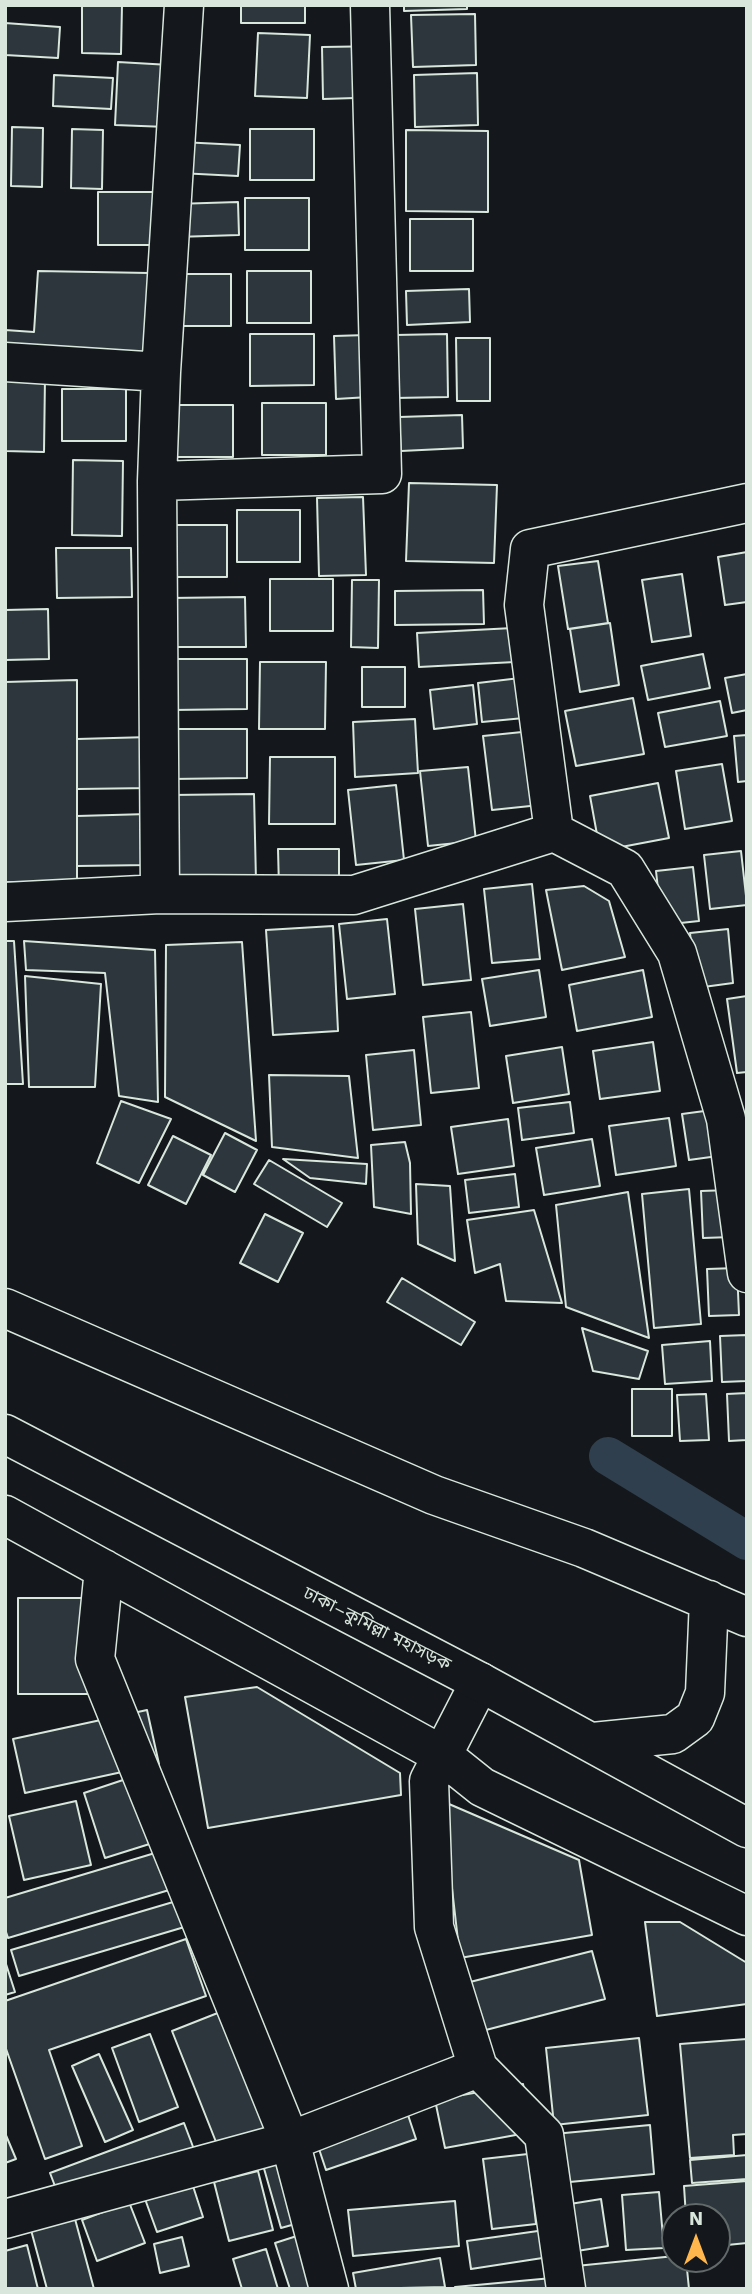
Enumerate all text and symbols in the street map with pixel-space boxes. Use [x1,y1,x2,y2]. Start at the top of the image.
street label: ঢাকা–কুমিল্লা মহাসড়ক [299,1582,455,1676]
north arrow [661,2203,731,2273]
text: N [689,2207,703,2230]

